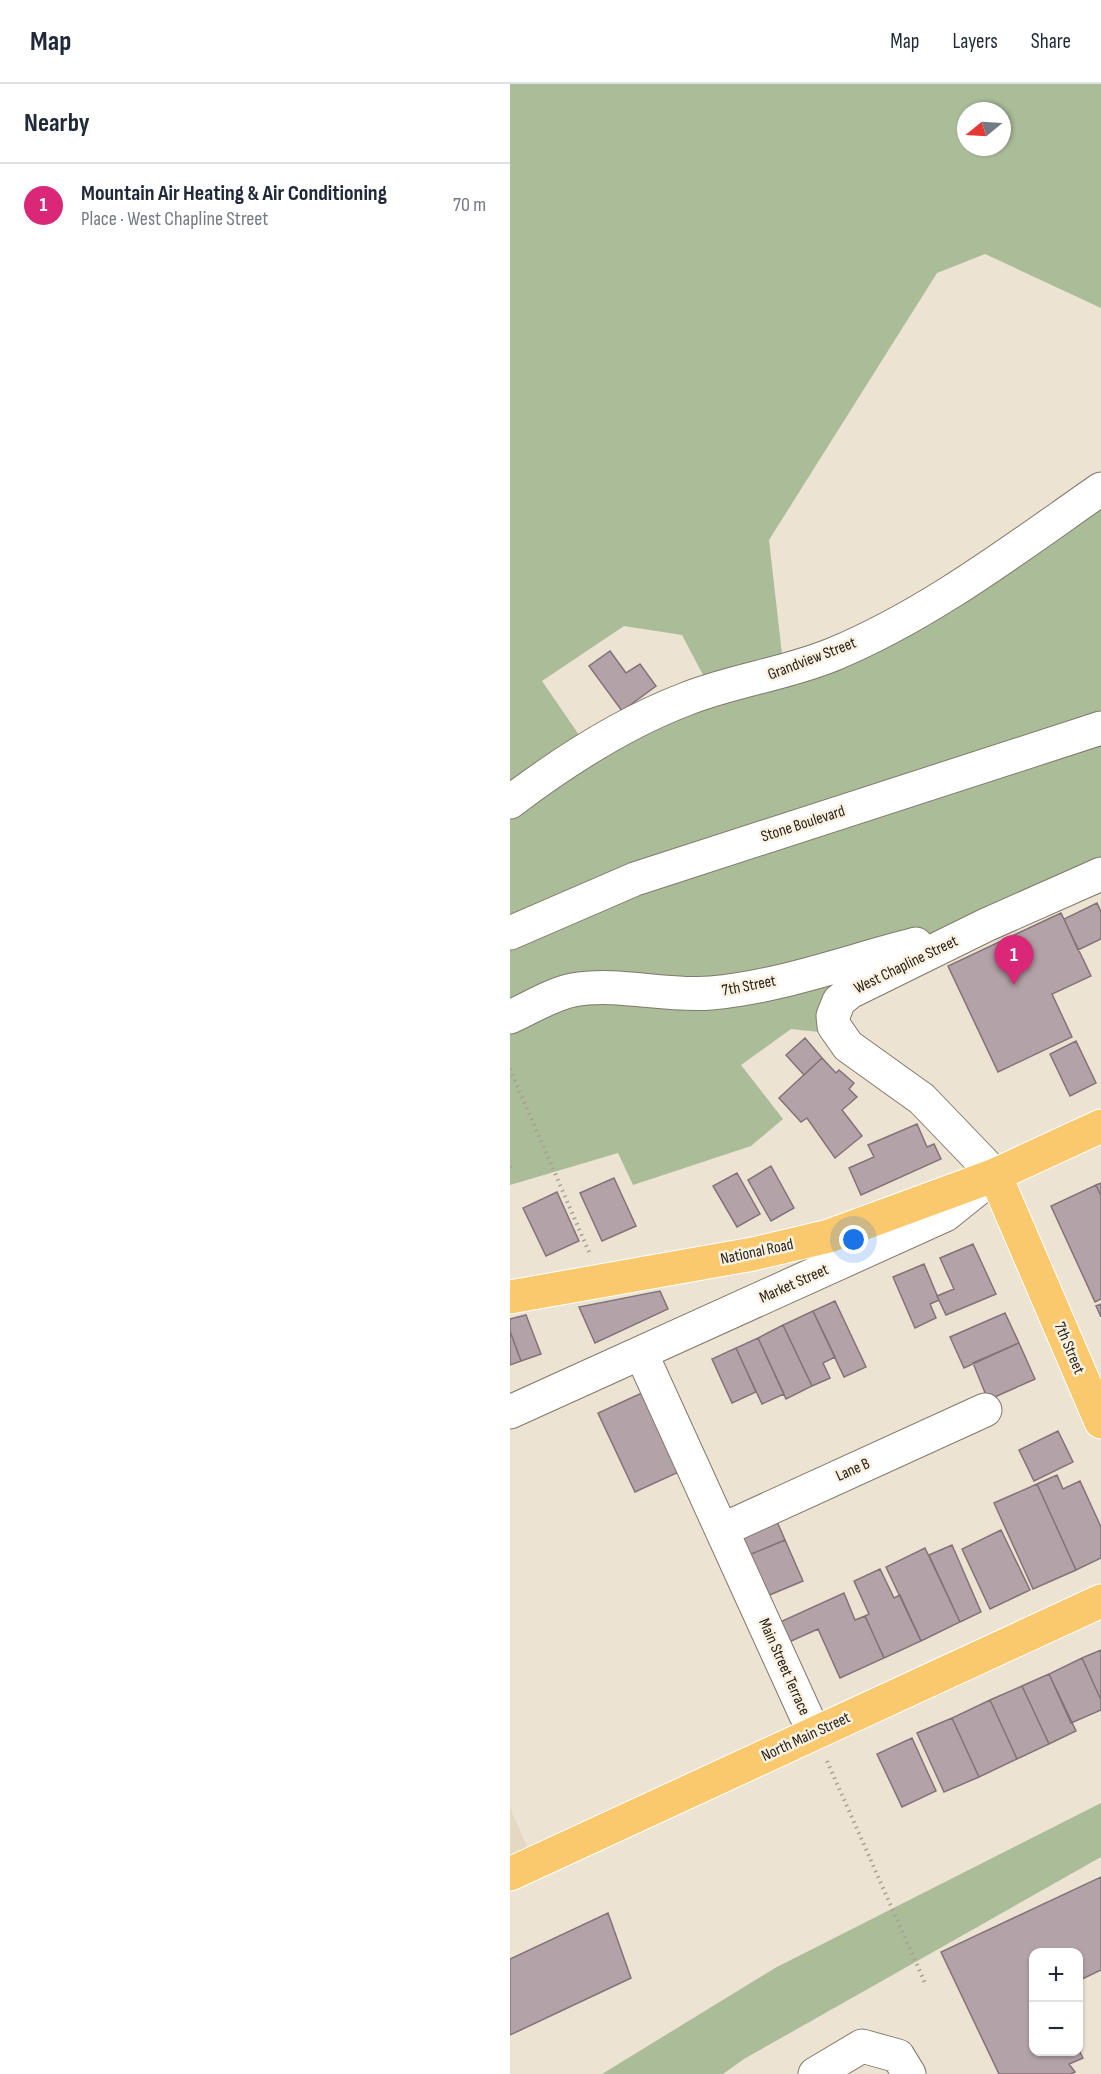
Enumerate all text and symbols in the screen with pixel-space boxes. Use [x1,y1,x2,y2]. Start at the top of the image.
text: Map [30,25,71,58]
text: Map [890,29,919,54]
text: Layers [952,29,998,54]
text: Share [1031,29,1071,54]
north arrow [957,102,1011,156]
text: Nearby [24,108,90,139]
text: Mountain Air Heating & Air Conditioning [81,180,387,207]
text: 1 [40,193,47,217]
text: 70 m [453,193,486,217]
text: Place · West Chapline Street [81,207,268,231]
street label: Grandview Street [765,633,859,685]
street label: Stone Boulevard [759,802,847,846]
street label: West Chapline Street [851,932,961,998]
pin: 1 [994,936,1034,985]
street label: 7th Street [720,971,778,1001]
your location [839,1225,868,1254]
street label: National Road [719,1235,795,1269]
street label: Market Street [756,1260,832,1308]
street label: 7th Street [1050,1319,1088,1377]
street label: Lane B [833,1454,873,1486]
street label: Main Street Terrace [754,1616,814,1718]
street label: North Main Street [759,1708,853,1766]
map controls [1029,1948,1083,2056]
button: + [1029,1948,1083,2002]
button: − [1029,2002,1083,2056]

